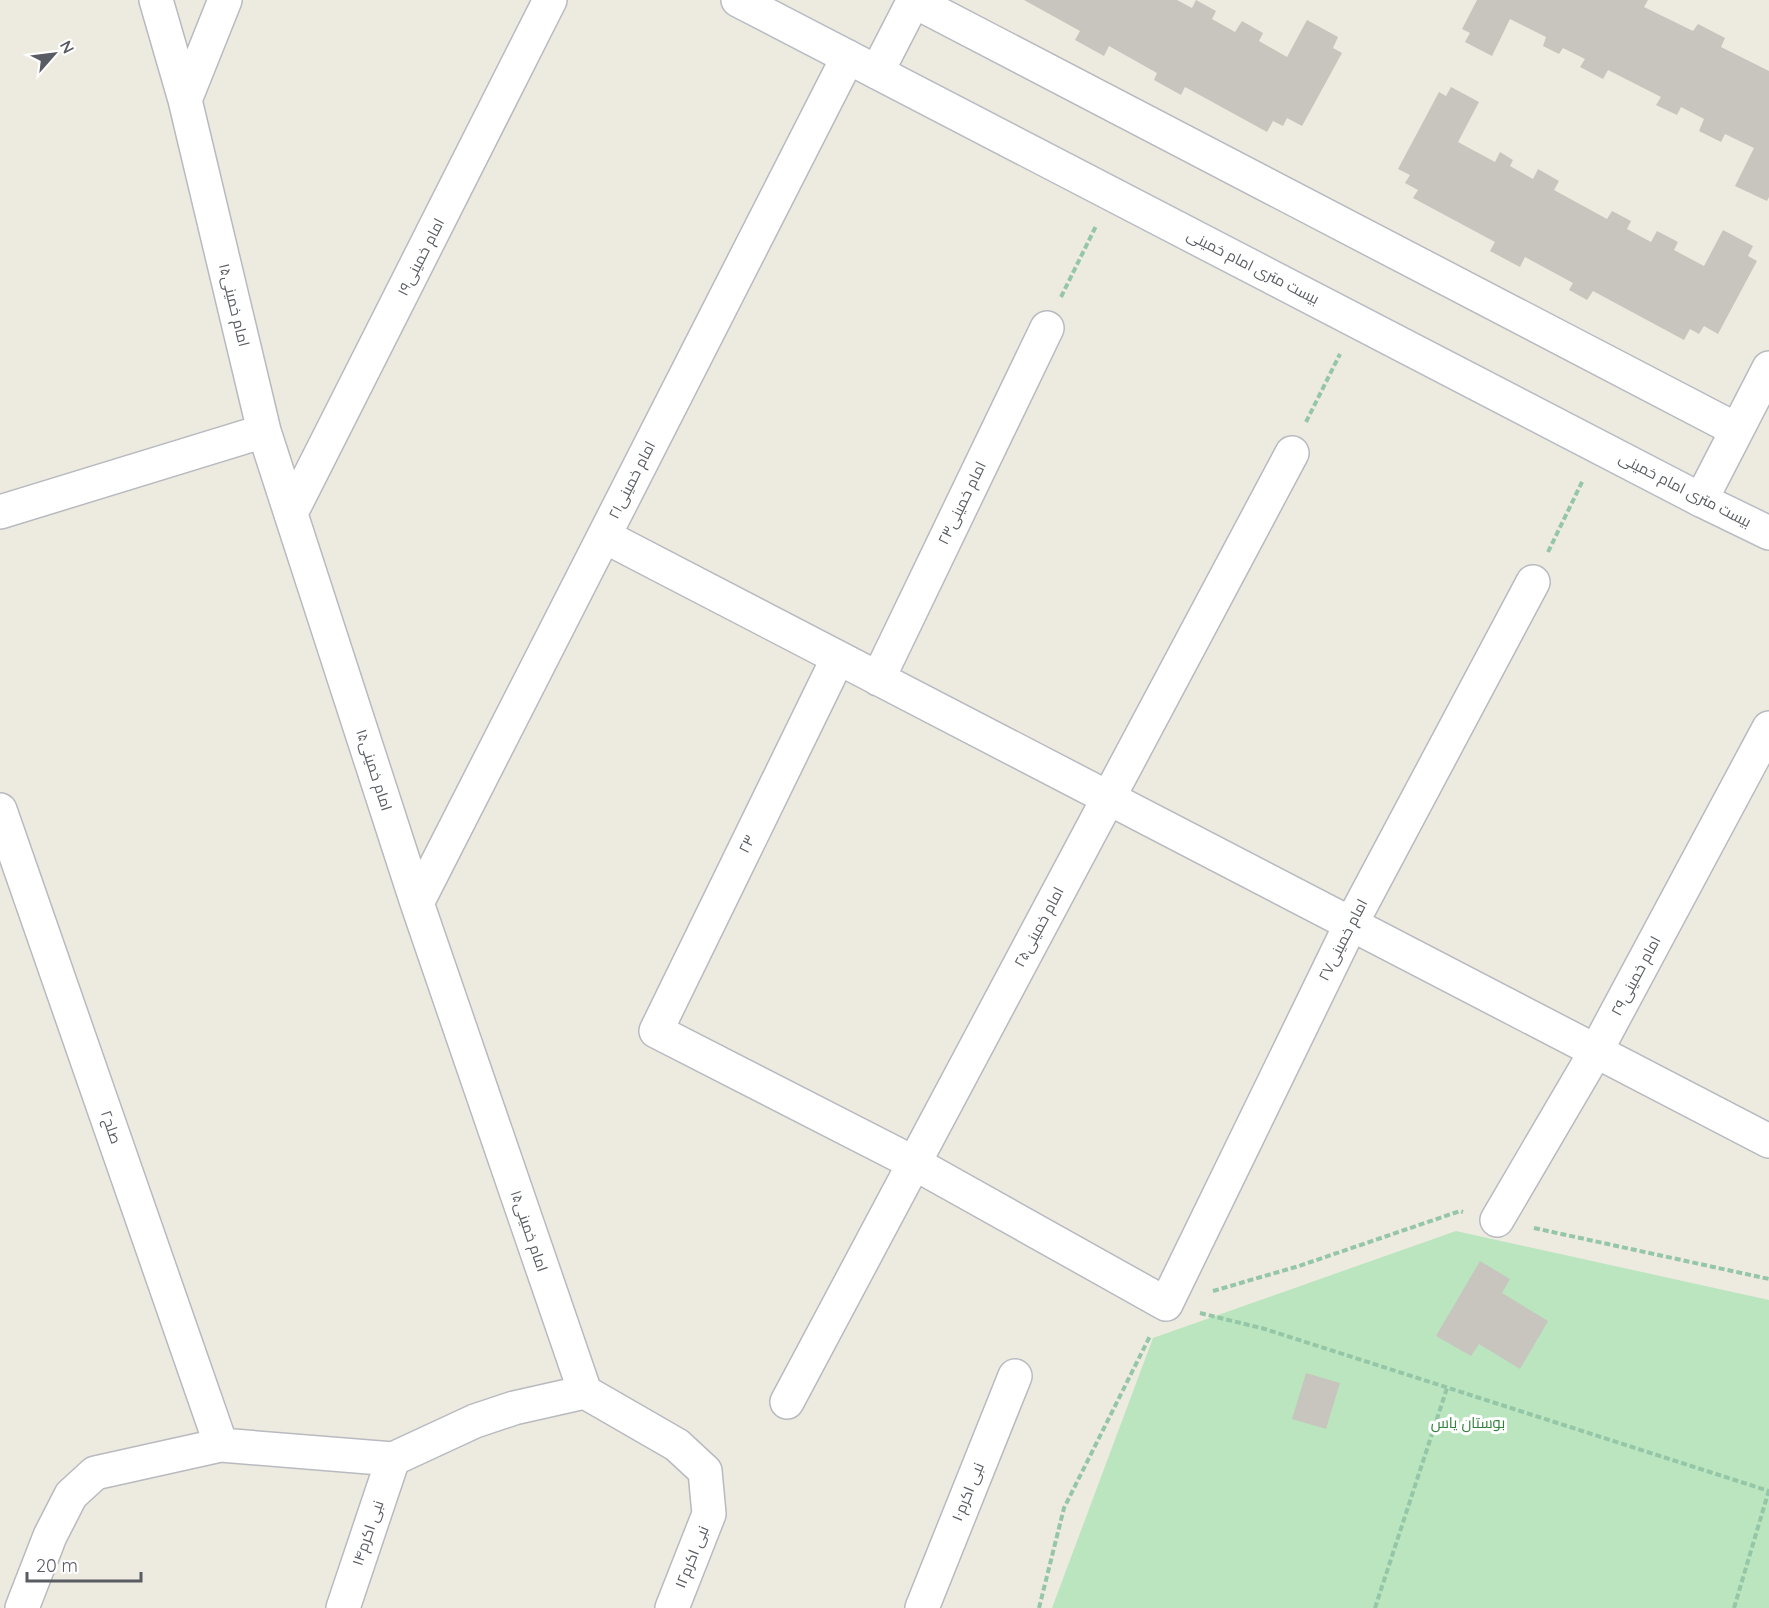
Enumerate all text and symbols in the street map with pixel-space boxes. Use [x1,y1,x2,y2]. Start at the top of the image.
north arrow [24,24,84,84]
text: N [56,37,79,57]
street label: امام خمینی۱۹ [393,215,449,299]
street label: بیست متری امام خمینی [1183,225,1323,309]
street label: ۱۵امام خمینی [214,261,254,349]
street label: امام خمینی۲۱ [604,438,660,522]
street label: بیست متری امام خمینی [1615,448,1755,532]
street label: امام خمینی۲۳ [933,458,991,548]
street label: ۱۵امام خمینی [351,727,397,813]
street label: ۲۳ [734,832,759,856]
street label: امام خمینی۲۵ [1009,883,1069,971]
street label: امام خمینی۲۷ [1314,896,1372,984]
street label: امام خمینی۲۹ [1607,933,1665,1019]
street label: صلح۲ [95,1108,126,1147]
street label: ۱۵امام خمینی [506,1188,552,1274]
park label: بوستان یاس [1431,1413,1505,1433]
street label: نبی اکرم۱۰ [947,1460,989,1524]
street label: نبی اکرم۱۴ [348,1498,388,1568]
street label: نبی اکرم۱۲ [670,1523,714,1591]
scale bar [27,1545,141,1583]
text: 20 m [36,1554,78,1577]

